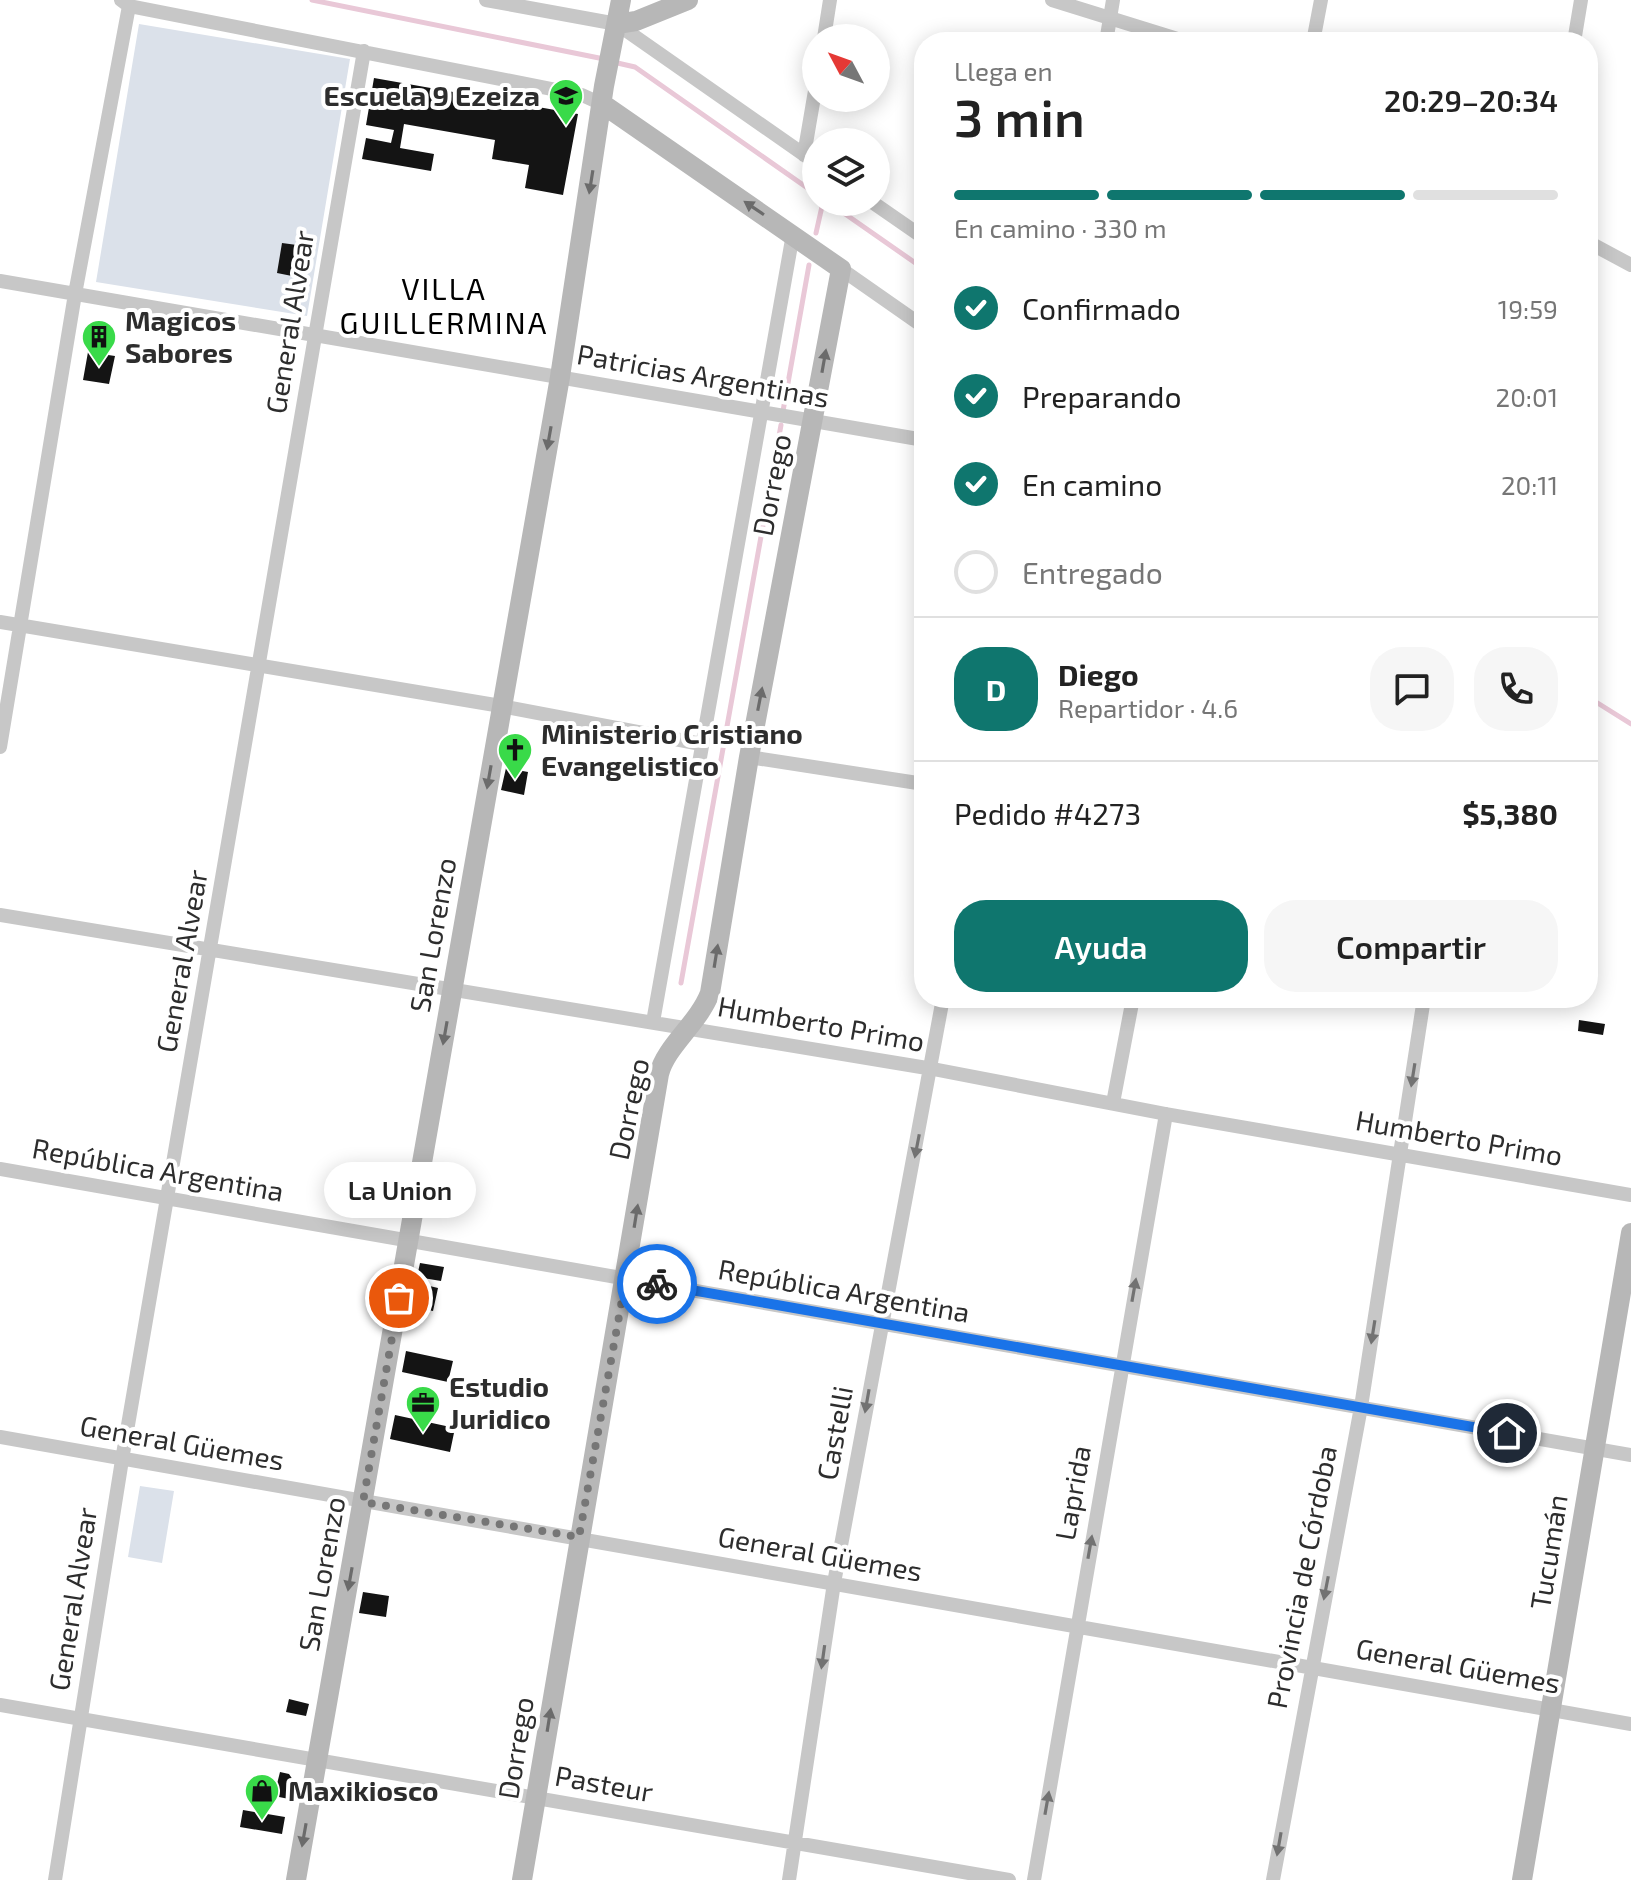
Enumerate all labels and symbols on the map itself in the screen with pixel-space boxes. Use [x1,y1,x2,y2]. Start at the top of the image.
north arrow [802,24,890,112]
school or university icon: Escuela 9 Ezeiza [547,77,585,127]
place label: Escuela 9 Ezeiza [323,78,540,112]
one-way arrow [585,169,597,194]
one-way arrow [743,201,764,216]
street label: General Alvear [258,228,320,416]
district label: VILLA GUILLERMINA [340,270,548,340]
place label: Magicos Sabores [125,303,236,369]
building icon: Magicos Sabores [80,318,118,368]
street label: Patricias Argentinas [575,336,832,414]
one-way arrow [818,348,830,373]
one-way arrow [543,426,555,451]
street label: Dorrego [744,431,798,539]
one-way arrow [754,686,766,711]
place label: Ministerio Cristiano Evangelistico [541,716,803,782]
church icon: Ministerio Cristiano Evangelistico [496,731,534,781]
one-way arrow [483,765,495,790]
street label: San Lorenzo [402,855,462,1015]
street label: General Alvear [148,867,214,1055]
one-way arrow [710,943,723,968]
street label: Humberto Primo [715,988,927,1058]
one-way arrow [438,1021,450,1046]
street label: Dorrego [601,1055,655,1163]
one-way arrow [1406,1063,1419,1088]
street label: Humberto Primo [1353,1102,1565,1172]
street label: República Argentina [30,1130,287,1208]
one-way arrow [910,1133,923,1158]
callout: La Union [323,1162,475,1218]
one-way arrow [630,1203,643,1228]
courier [617,1244,697,1324]
street label: República Argentina [716,1251,973,1329]
pin [365,1264,433,1332]
one-way arrow [1129,1278,1141,1303]
one-way arrow [1366,1320,1378,1345]
place label: Estudio Juridico [449,1369,551,1435]
street label: Castelli [809,1383,859,1482]
office icon: Estudio Juridico [404,1384,442,1434]
one-way arrow [861,1389,873,1414]
pin [1473,1399,1541,1467]
street label: General Güemes [77,1407,287,1477]
street label: Laprida [1047,1443,1097,1543]
street label: Provincia de Córdoba [1259,1443,1343,1711]
street label: Tucumán [1522,1492,1574,1612]
street label: San Lorenzo [291,1494,351,1654]
street label: General Alvear [41,1505,103,1693]
street label: General Güemes [715,1518,925,1588]
one-way arrow [1084,1534,1097,1559]
one-way arrow [343,1567,355,1592]
one-way arrow [1319,1576,1332,1601]
street label: General Güemes [1353,1630,1563,1700]
one-way arrow [816,1645,829,1670]
street label: Dorrego [490,1694,540,1801]
one-way arrow [543,1707,556,1732]
street label: Pasteur [553,1758,656,1808]
shop icon: Maxikiosco [243,1772,281,1822]
place label: Maxikiosco [288,1773,439,1807]
one-way arrow [1041,1790,1054,1815]
one-way arrow [298,1823,310,1848]
one-way arrow [1273,1831,1285,1856]

